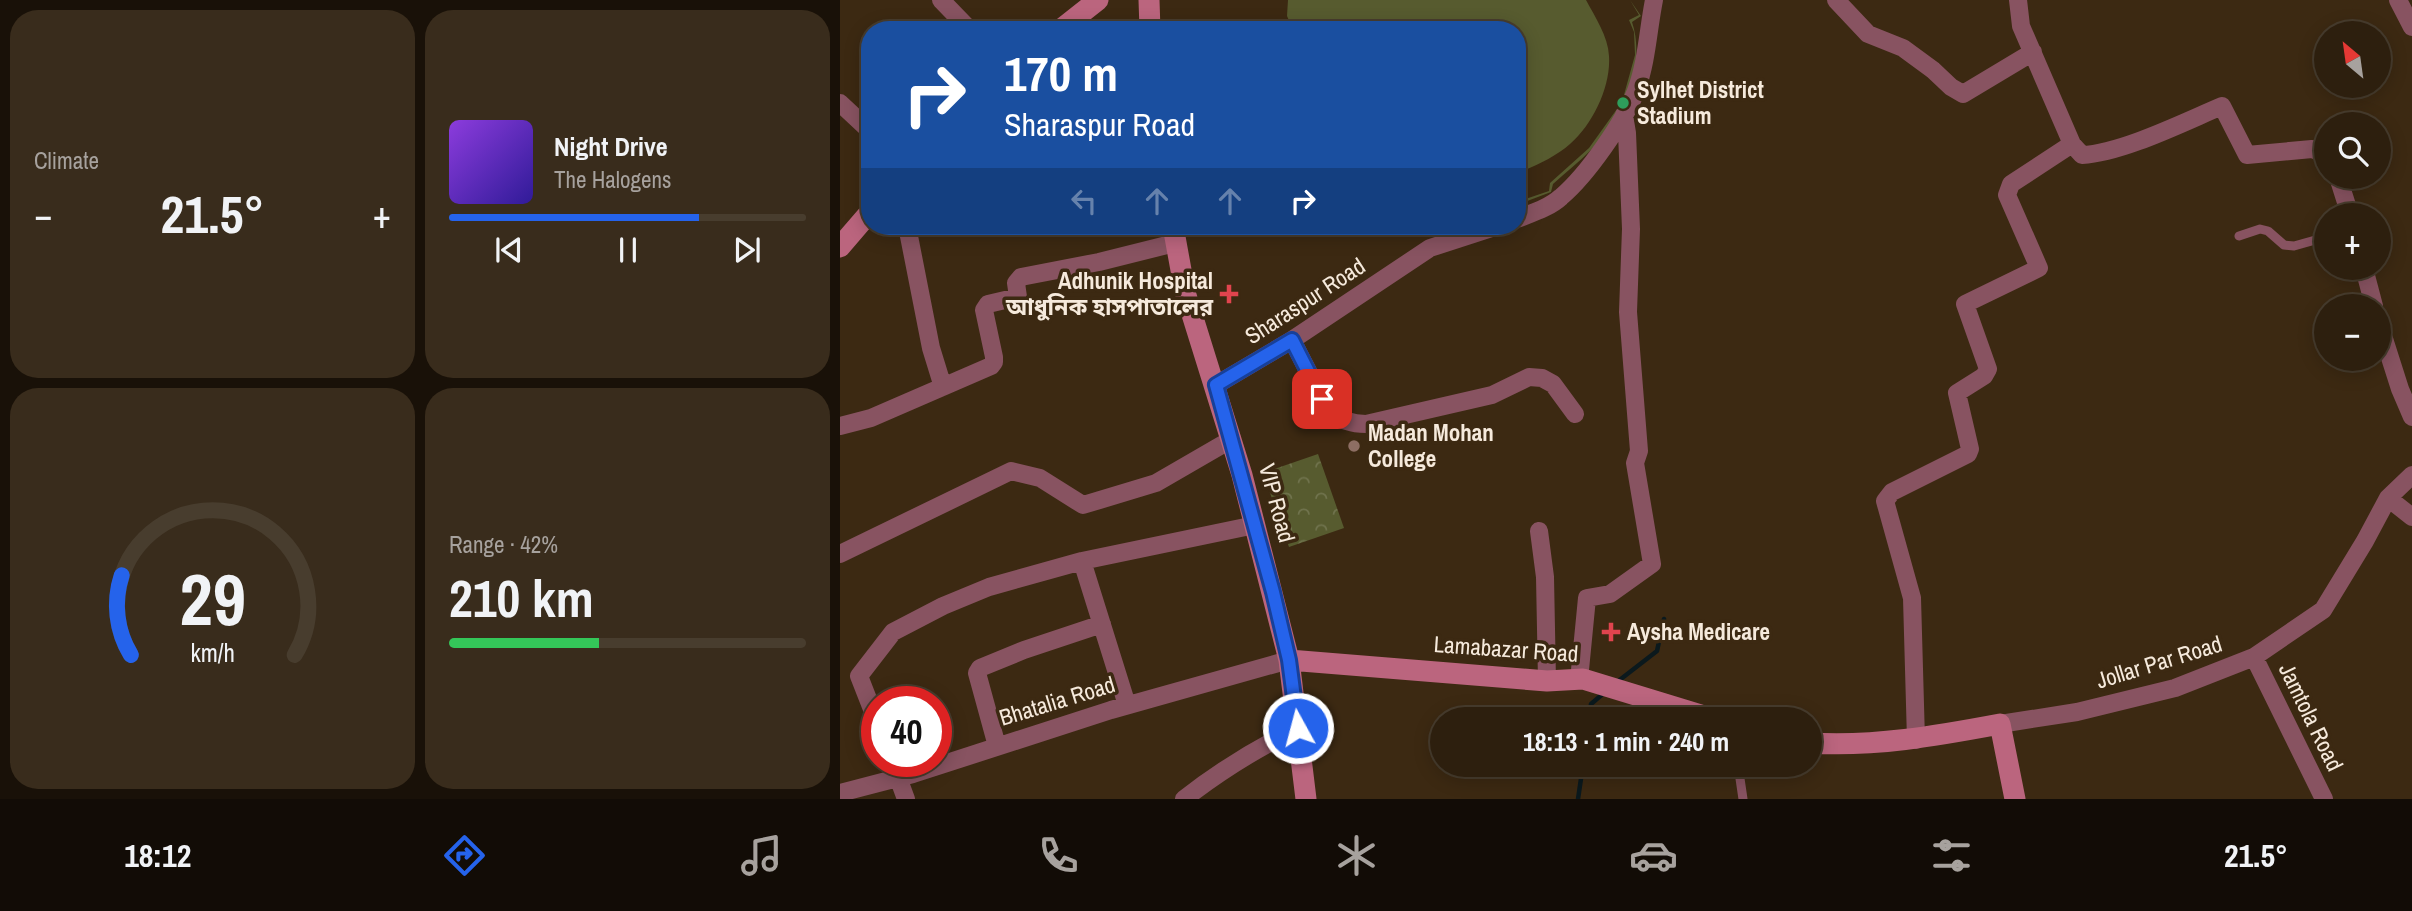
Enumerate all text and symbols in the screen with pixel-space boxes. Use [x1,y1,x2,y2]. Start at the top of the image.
north arrow [2314,21,2390,98]
map controls [2314,21,2391,371]
text: 170 m [1004,40,1118,106]
icon: right [889,49,980,140]
place label: Sylhet District Stadium [1637,74,1764,131]
marker: Sylhet District Stadium [1615,95,1631,111]
text: Sharaspur Road [1004,103,1195,146]
button: search [2314,112,2391,189]
text: Night Drive [554,129,668,164]
text: Climate [34,145,99,176]
text: The Halogens [554,164,671,195]
text: 21.5° [161,179,264,249]
icon: left [1065,182,1103,220]
icon: ahead [1138,182,1176,220]
icon: ahead [1211,182,1249,220]
icon: right [1284,182,1322,220]
text: − [34,189,52,240]
text: + [373,189,391,240]
button: + [2314,203,2391,280]
icon: previous [490,231,528,269]
icon: pause [609,231,647,269]
icon: next [728,231,766,269]
street label: Sharaspur Road [1239,250,1371,351]
place label: Adhunik Hospital আধুনিক হাসপাতালের [1005,265,1214,322]
marker: Adhunik Hospital আধুনিক হাসপাতালের [1219,284,1239,304]
button: − [2314,294,2391,371]
pin [1292,369,1352,429]
icon: arrive [1303,380,1341,418]
place label: Madan Mohan College [1368,417,1494,474]
marker: Madan Mohan College [1346,438,1362,454]
street label: VIP Road [1252,460,1303,546]
text: Range · 42% [449,529,558,560]
text: 29 [179,550,246,648]
text: 210 km [449,563,594,633]
place label: Aysha Medicare [1627,616,1770,647]
marker: Aysha Medicare [1601,622,1621,642]
street label: Lamabazar Road [1433,628,1579,669]
street label: Jollar Par Road [2092,628,2226,695]
text: km/h [190,635,235,669]
street label: Jamtola Road [2272,658,2351,776]
street label: Bhatalia Road [995,668,1119,733]
speed limit sign: 40 [861,686,952,777]
position arrow [1261,691,1335,765]
text: 18:13 · 1 min · 240 m [1523,724,1729,759]
icon: directions [440,831,489,880]
icon: music [737,831,786,880]
icon: phone [1034,831,1083,880]
icon: climate [1332,831,1381,880]
icon: car [1629,831,1678,880]
icon: filters [1927,831,1976,880]
text: 18:12 [124,834,191,877]
text: 21.5° [2224,834,2288,877]

